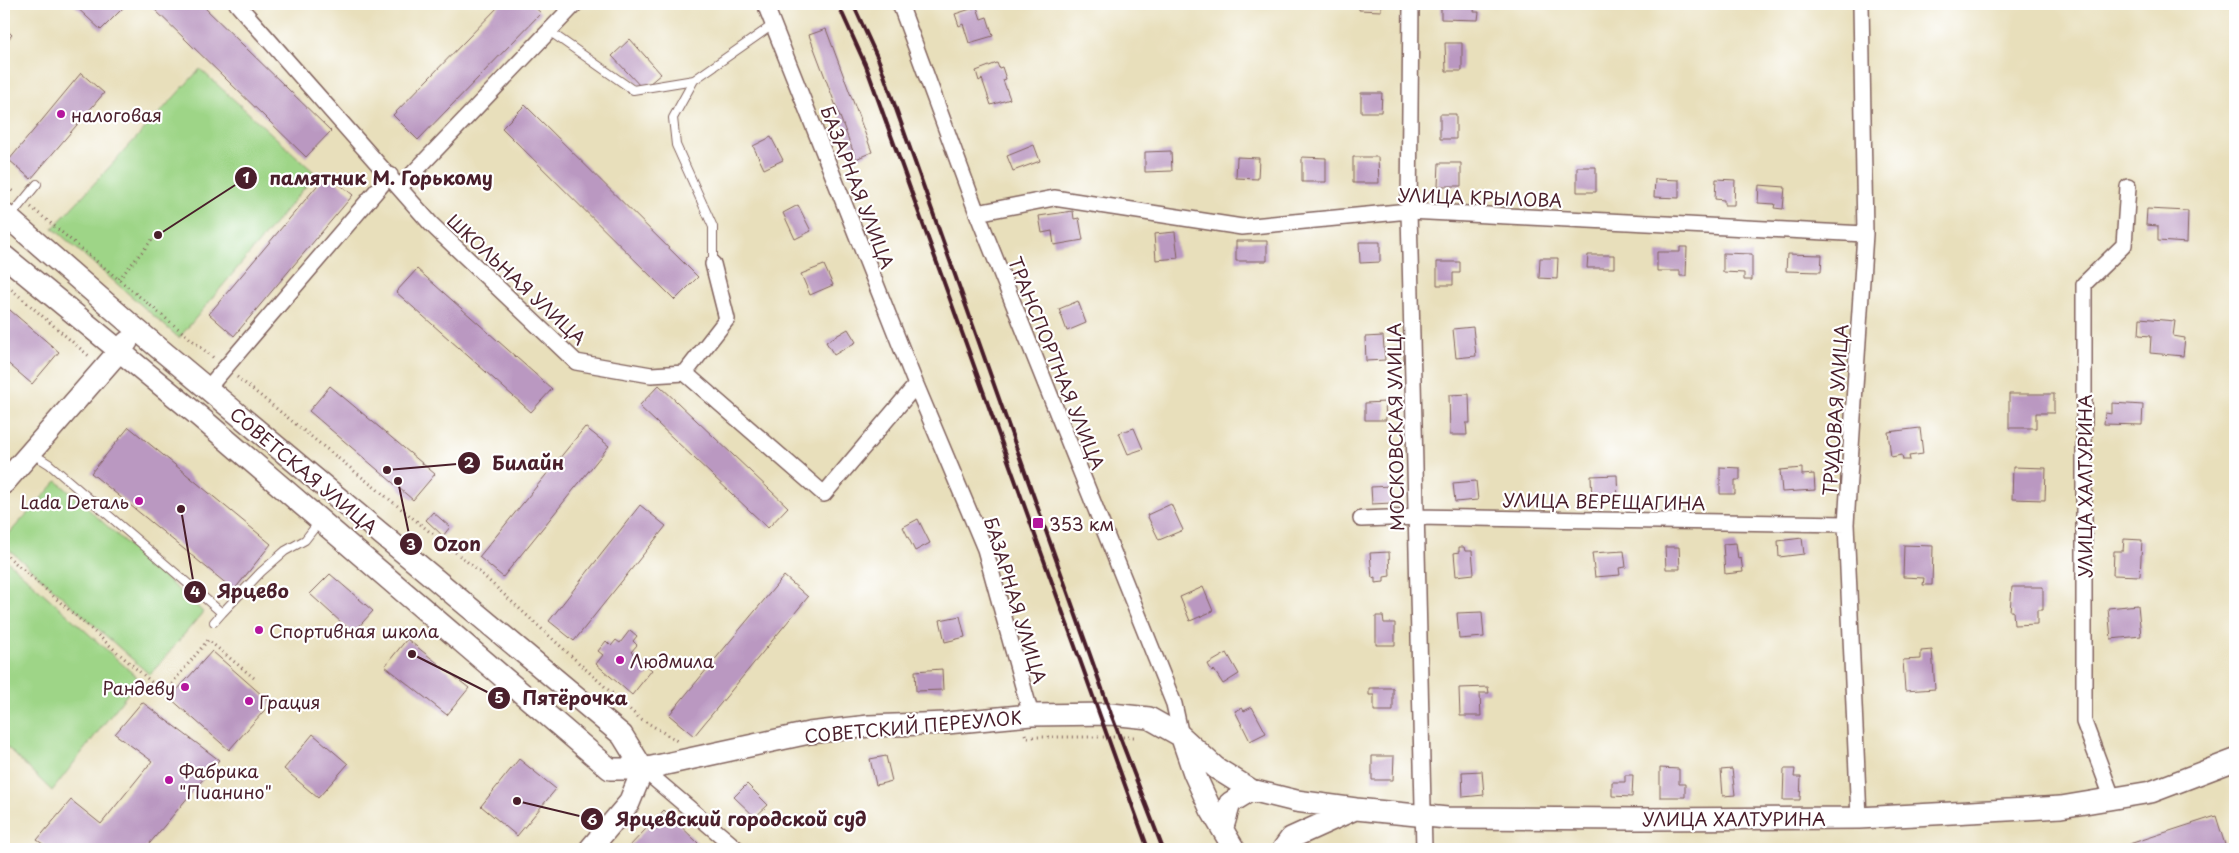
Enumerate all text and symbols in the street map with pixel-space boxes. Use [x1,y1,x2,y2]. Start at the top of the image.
place label: налоговая [71,101,162,128]
street label: БАЗАРНАЯ УЛИЦА [814,101,902,273]
marker: налоговая [55,108,67,120]
callout: памятник М. Горькому [234,161,503,195]
text: памятник М. Горькому [269,163,493,191]
text: 1 [242,165,250,188]
street label: УЛИЦА КРЫЛОВА [1397,181,1563,213]
street label: ШКОЛЬНАЯ УЛИЦА [441,207,593,351]
street label: ТРАНСПОРТНАЯ УЛИЦА [1002,252,1112,474]
street label: МОСКОВСКАЯ УЛИЦА [1380,322,1410,531]
street label: ТРУДОВАЯ УЛИЦА [1816,323,1854,497]
street label: УЛИЦА ХАЛТУРИНА [2071,394,2098,578]
street label: СОВЕТСКАЯ УЛИЦА [224,400,384,540]
callout: Билайн [457,446,574,480]
text: Билайн [492,448,564,476]
text: 2 [464,450,475,473]
street label: УЛИЦА ВЕРЕЩАГИНА [1502,486,1706,516]
place label: Lada Dеталь [20,488,129,515]
marker: Lada Dеталь [133,495,145,507]
place label: 353 км [1049,510,1114,537]
street label: БАЗАРНАЯ УЛИЦА [978,513,1054,687]
marker: 353 км [1031,516,1045,530]
callout: Ozon [398,527,491,561]
text: Ozon [433,529,481,557]
text: 3 [406,532,416,555]
callout: Ярцево [182,575,299,609]
text: Ярцево [216,576,289,604]
text: 4 [190,579,200,602]
place label: Спортивная школа [269,617,440,644]
marker: Спортивная школа [253,624,265,636]
place label: Людмила [630,647,715,674]
marker: Людмила [614,654,626,666]
place label: Рандеву [103,674,175,701]
marker: Рандеву [179,681,191,693]
callout: Пятёрочка [487,681,637,715]
text: Пятёрочка [522,683,628,711]
text: 5 [494,685,504,708]
place label: Грация [259,688,321,715]
marker: Грация [243,695,255,707]
street label: СОВЕТСКИЙ ПЕРЕУЛОК [803,703,1023,749]
place label: Фабрика "Пианино" [179,757,272,805]
marker: Фабрика "Пианино" [163,774,175,786]
callout: Ярцевский городской суд [580,802,877,836]
text: Ярцевский городской суд [615,804,866,832]
street label: УЛИЦА ХАЛТУРИНА [1642,805,1826,832]
text: 6 [587,807,598,830]

